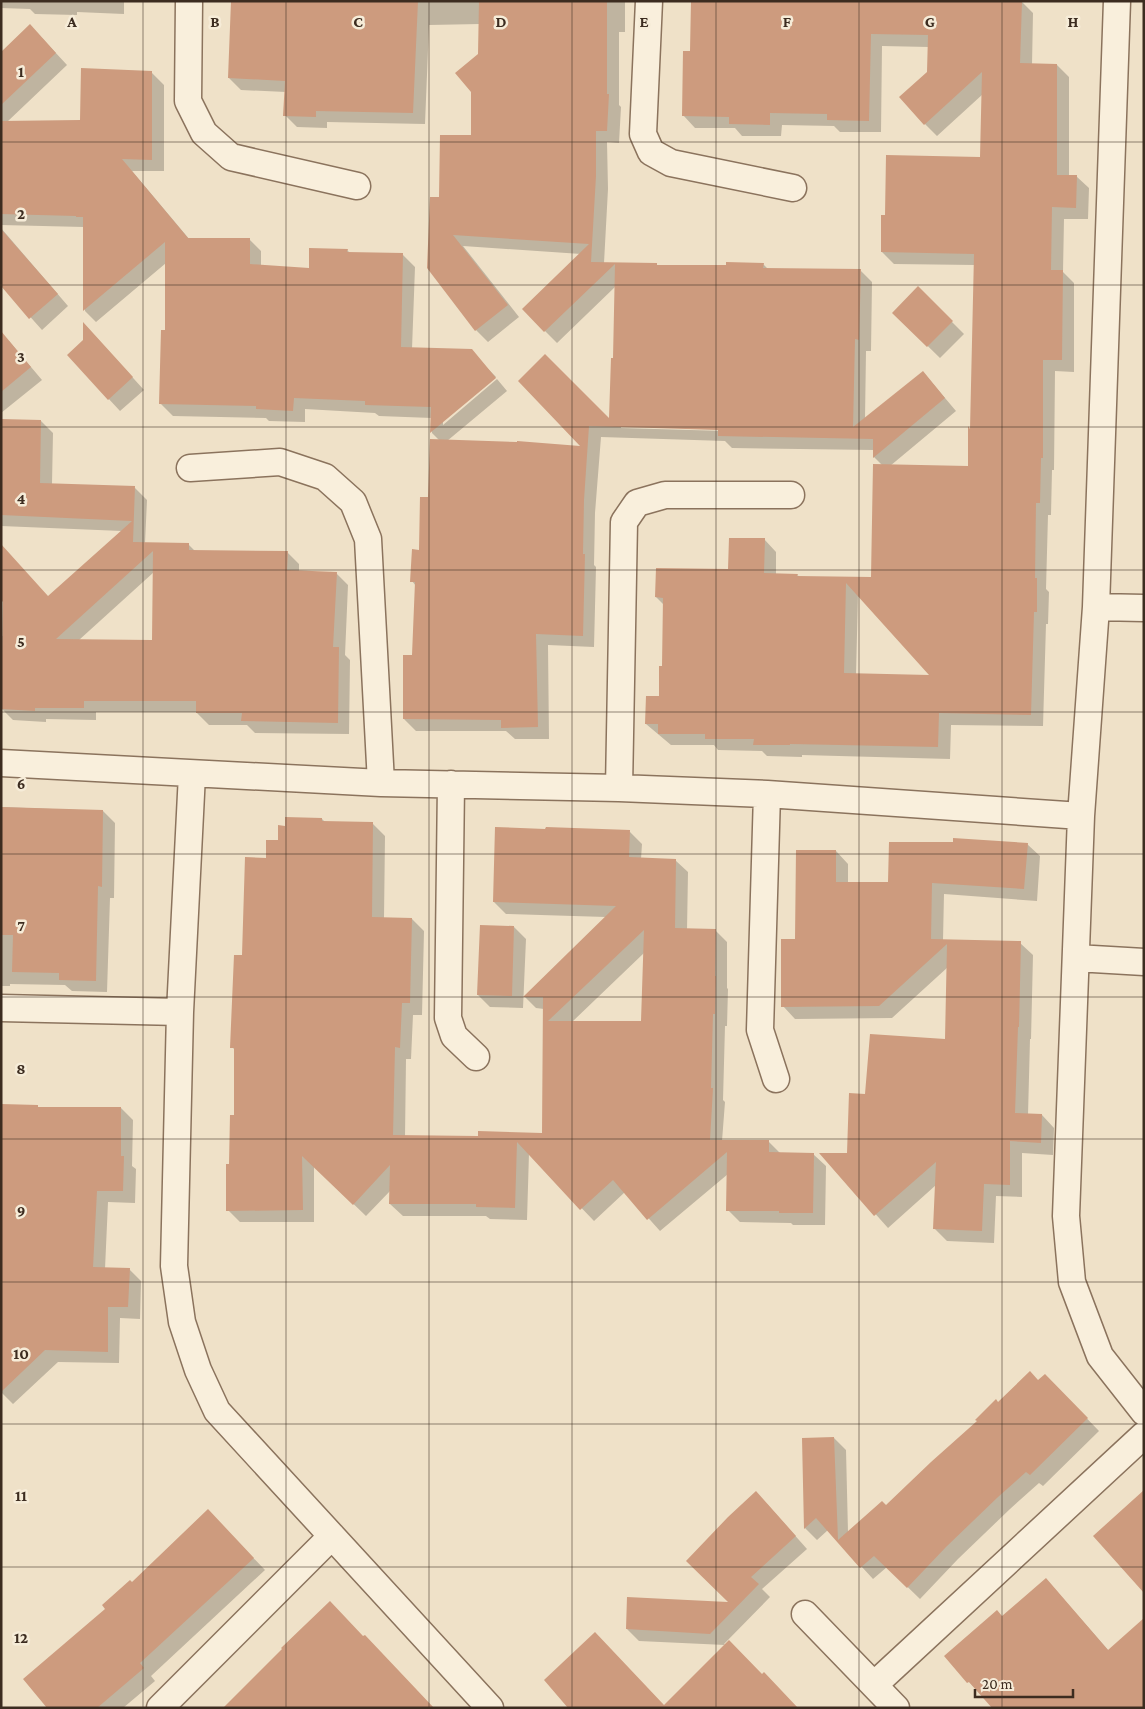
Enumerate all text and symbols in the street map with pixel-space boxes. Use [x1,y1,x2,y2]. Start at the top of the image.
text: A [66,13,77,30]
text: B [210,13,220,30]
text: C [353,13,363,30]
text: D [495,13,507,30]
text: E [639,13,649,30]
text: F [783,13,792,30]
text: G [925,13,935,30]
text: H [1068,13,1079,30]
text: 1 [18,63,24,80]
text: 2 [17,205,25,222]
text: 3 [17,348,25,365]
text: 4 [17,490,26,507]
text: 5 [17,633,25,650]
text: 6 [17,775,25,792]
text: 7 [17,917,25,934]
text: 8 [16,1060,26,1077]
text: 9 [17,1202,25,1219]
text: 10 [13,1345,29,1362]
text: 11 [15,1487,27,1504]
text: 12 [14,1629,28,1646]
scale bar [975,1666,1072,1698]
text: 20 m [982,1676,1013,1692]

